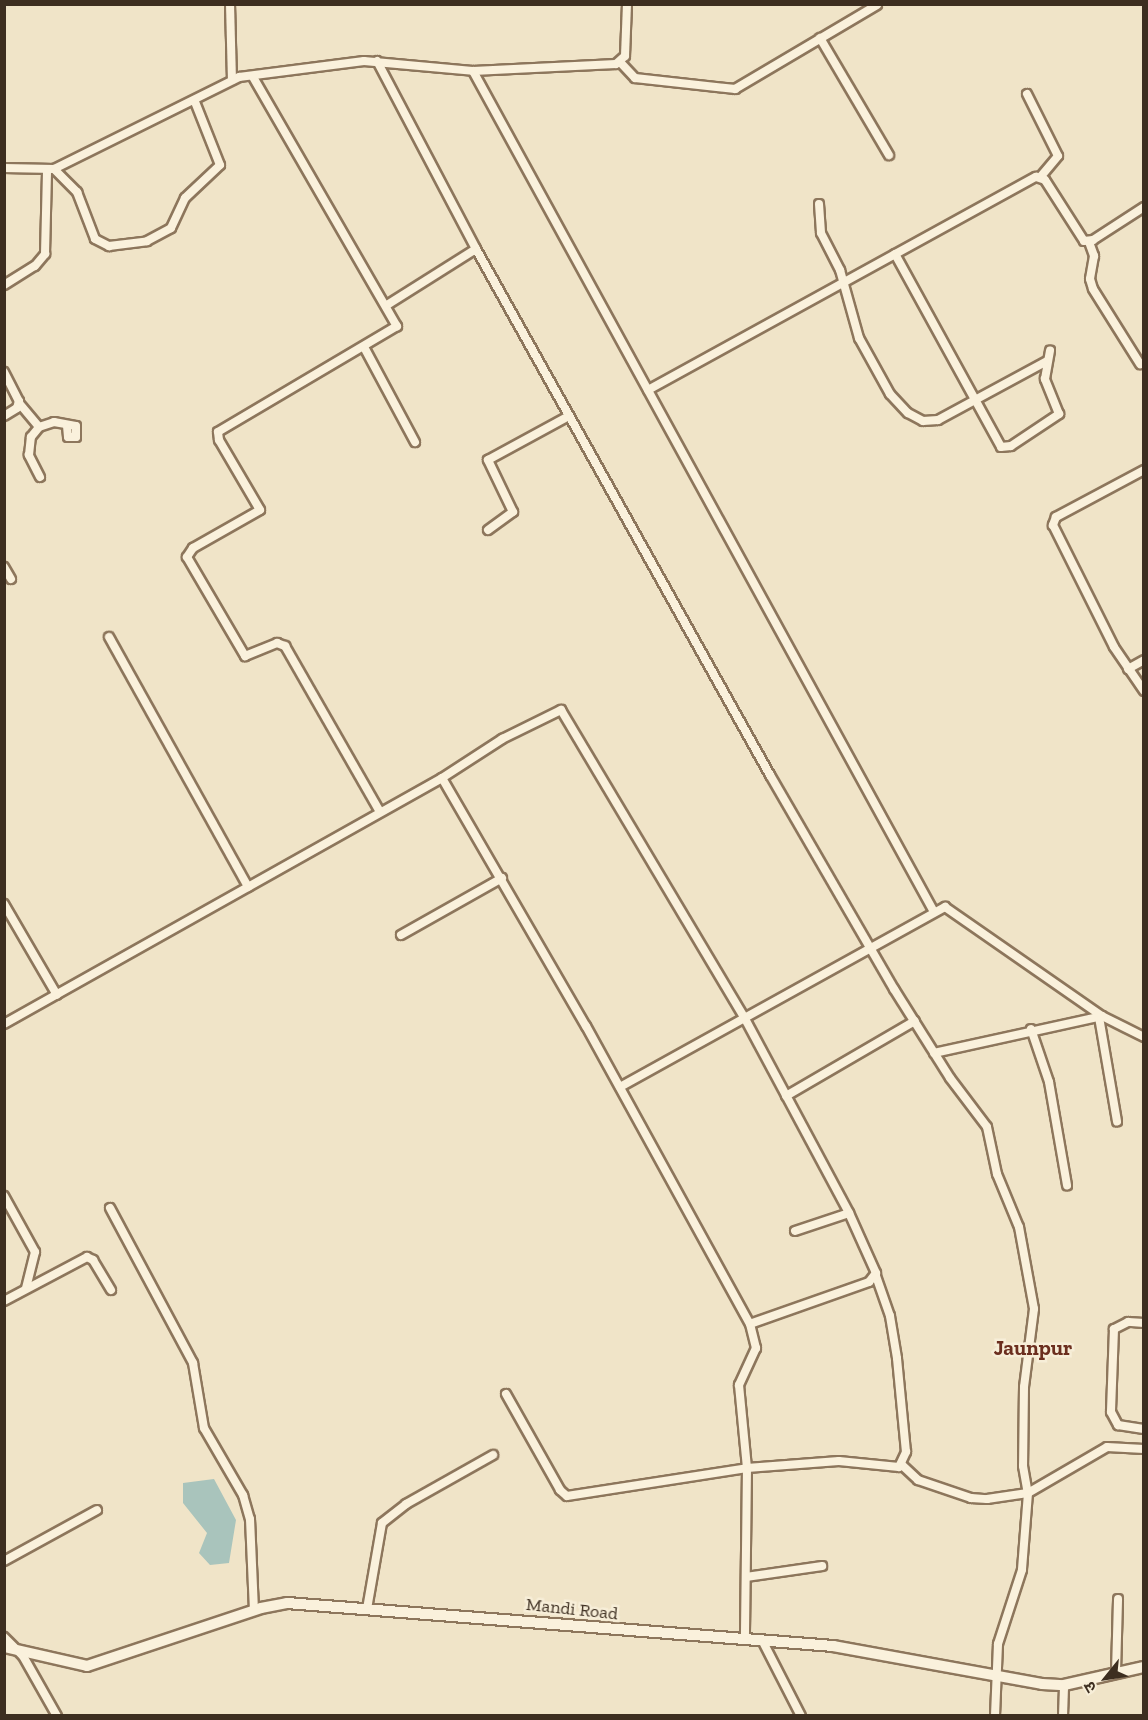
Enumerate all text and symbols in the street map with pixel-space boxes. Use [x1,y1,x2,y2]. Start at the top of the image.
district label: Jaunpur [994,1335,1072,1361]
street label: Mandi Road [525,1593,619,1625]
north arrow [1076,1648,1136,1708]
text: उ [1079,1678,1101,1696]

